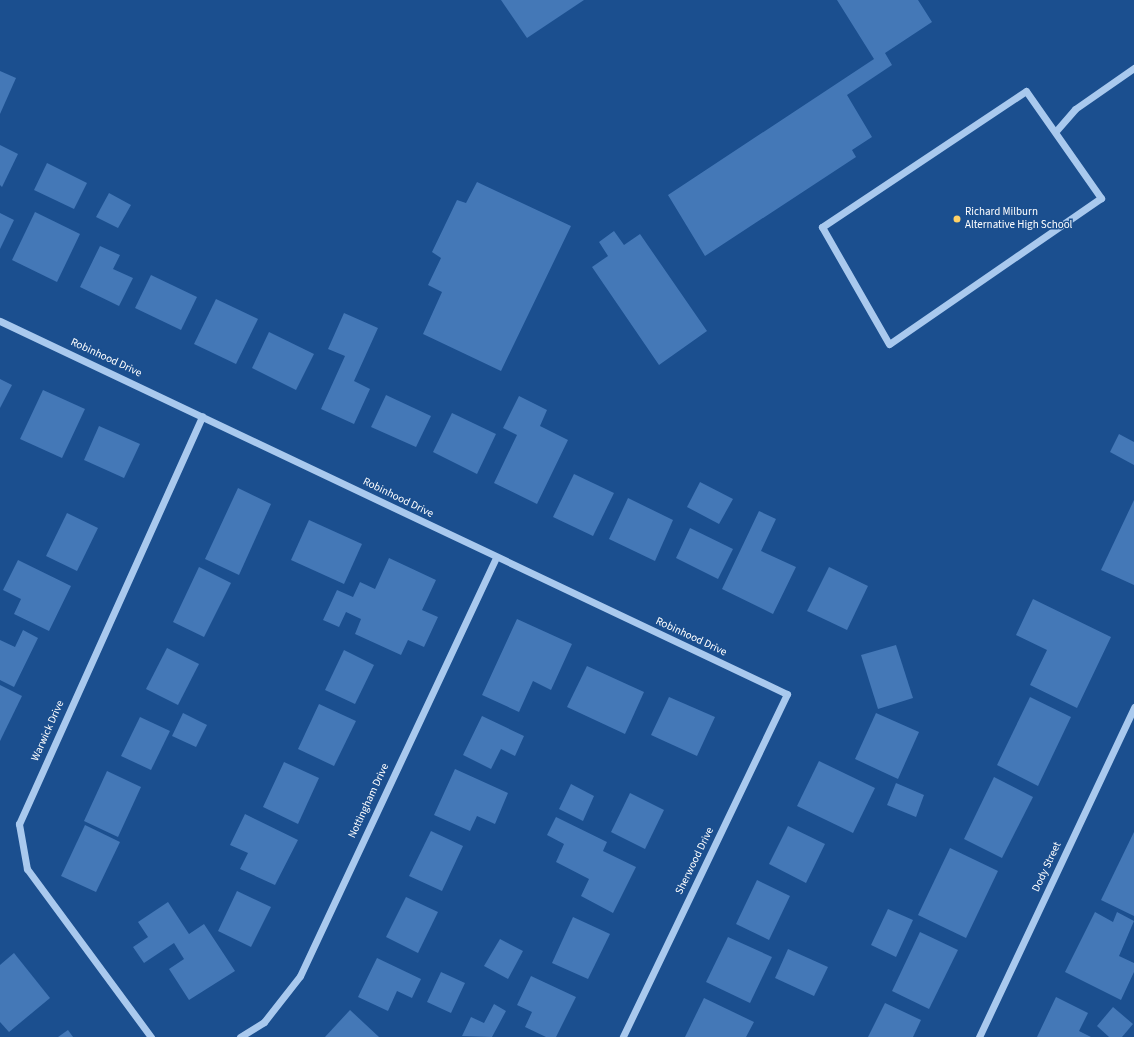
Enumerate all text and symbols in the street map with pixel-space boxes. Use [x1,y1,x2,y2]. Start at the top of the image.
place label: Richard Milburn Alternative High School [965,206,1072,232]
marker: Richard Milburn Alternative High School [952,214,962,224]
street label: Robinhood Drive [68,336,144,380]
street label: Robinhood Drive [361,475,435,521]
street label: Robinhood Drive [653,615,729,659]
street label: Warwick Drive [29,699,67,763]
street label: Nottingham Drive [346,761,392,841]
street label: Sherwood Drive [673,825,717,897]
street label: Dody Street [1030,840,1064,894]

